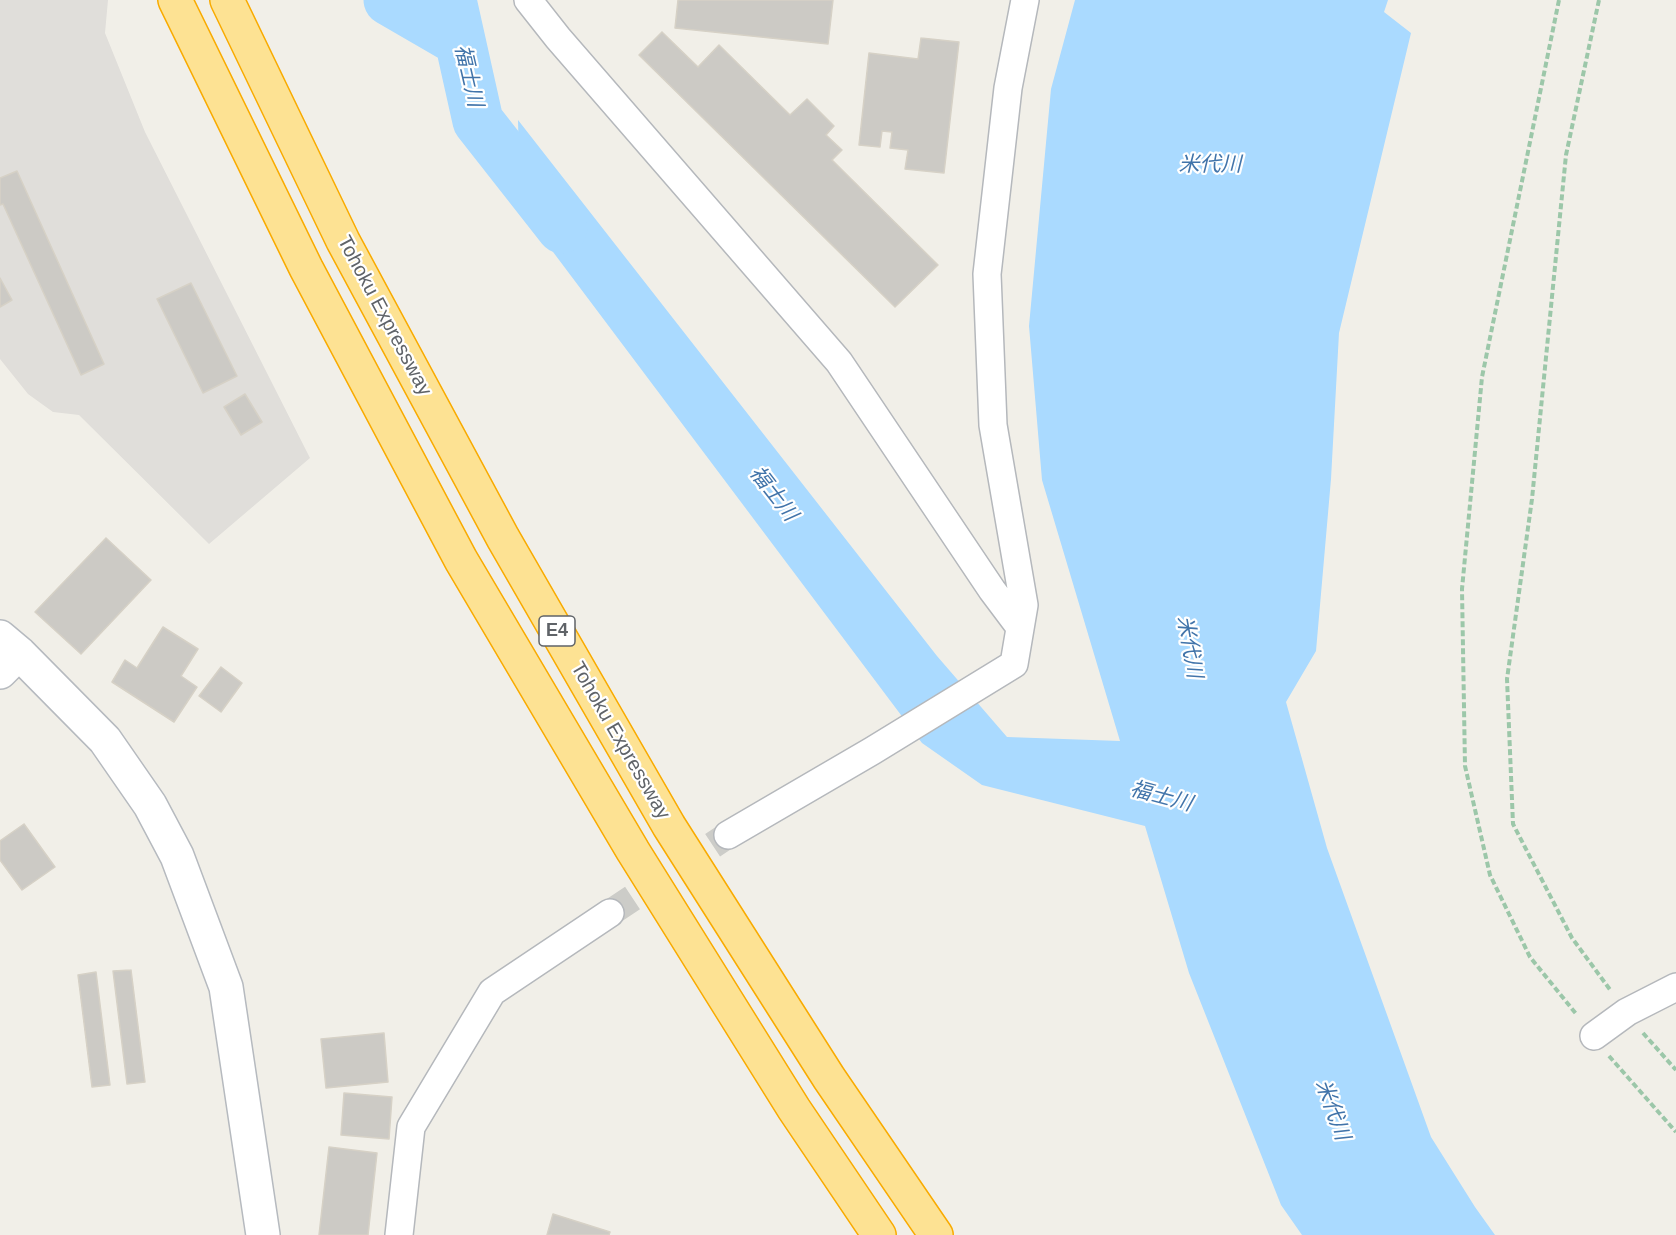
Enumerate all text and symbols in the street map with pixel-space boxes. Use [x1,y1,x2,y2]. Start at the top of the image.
water label: 福士川 [449,42,487,110]
water label: 米代川 [1179,152,1241,178]
street label: Tohoku Expressway [332,232,436,400]
water label: 福士川 [744,461,802,527]
water label: 米代川 [1171,614,1207,680]
road number: E4 [539,616,575,646]
street label: Tohoku Expressway [565,658,675,824]
water label: 福士川 [1127,777,1195,817]
water label: 米代川 [1309,1076,1355,1144]

